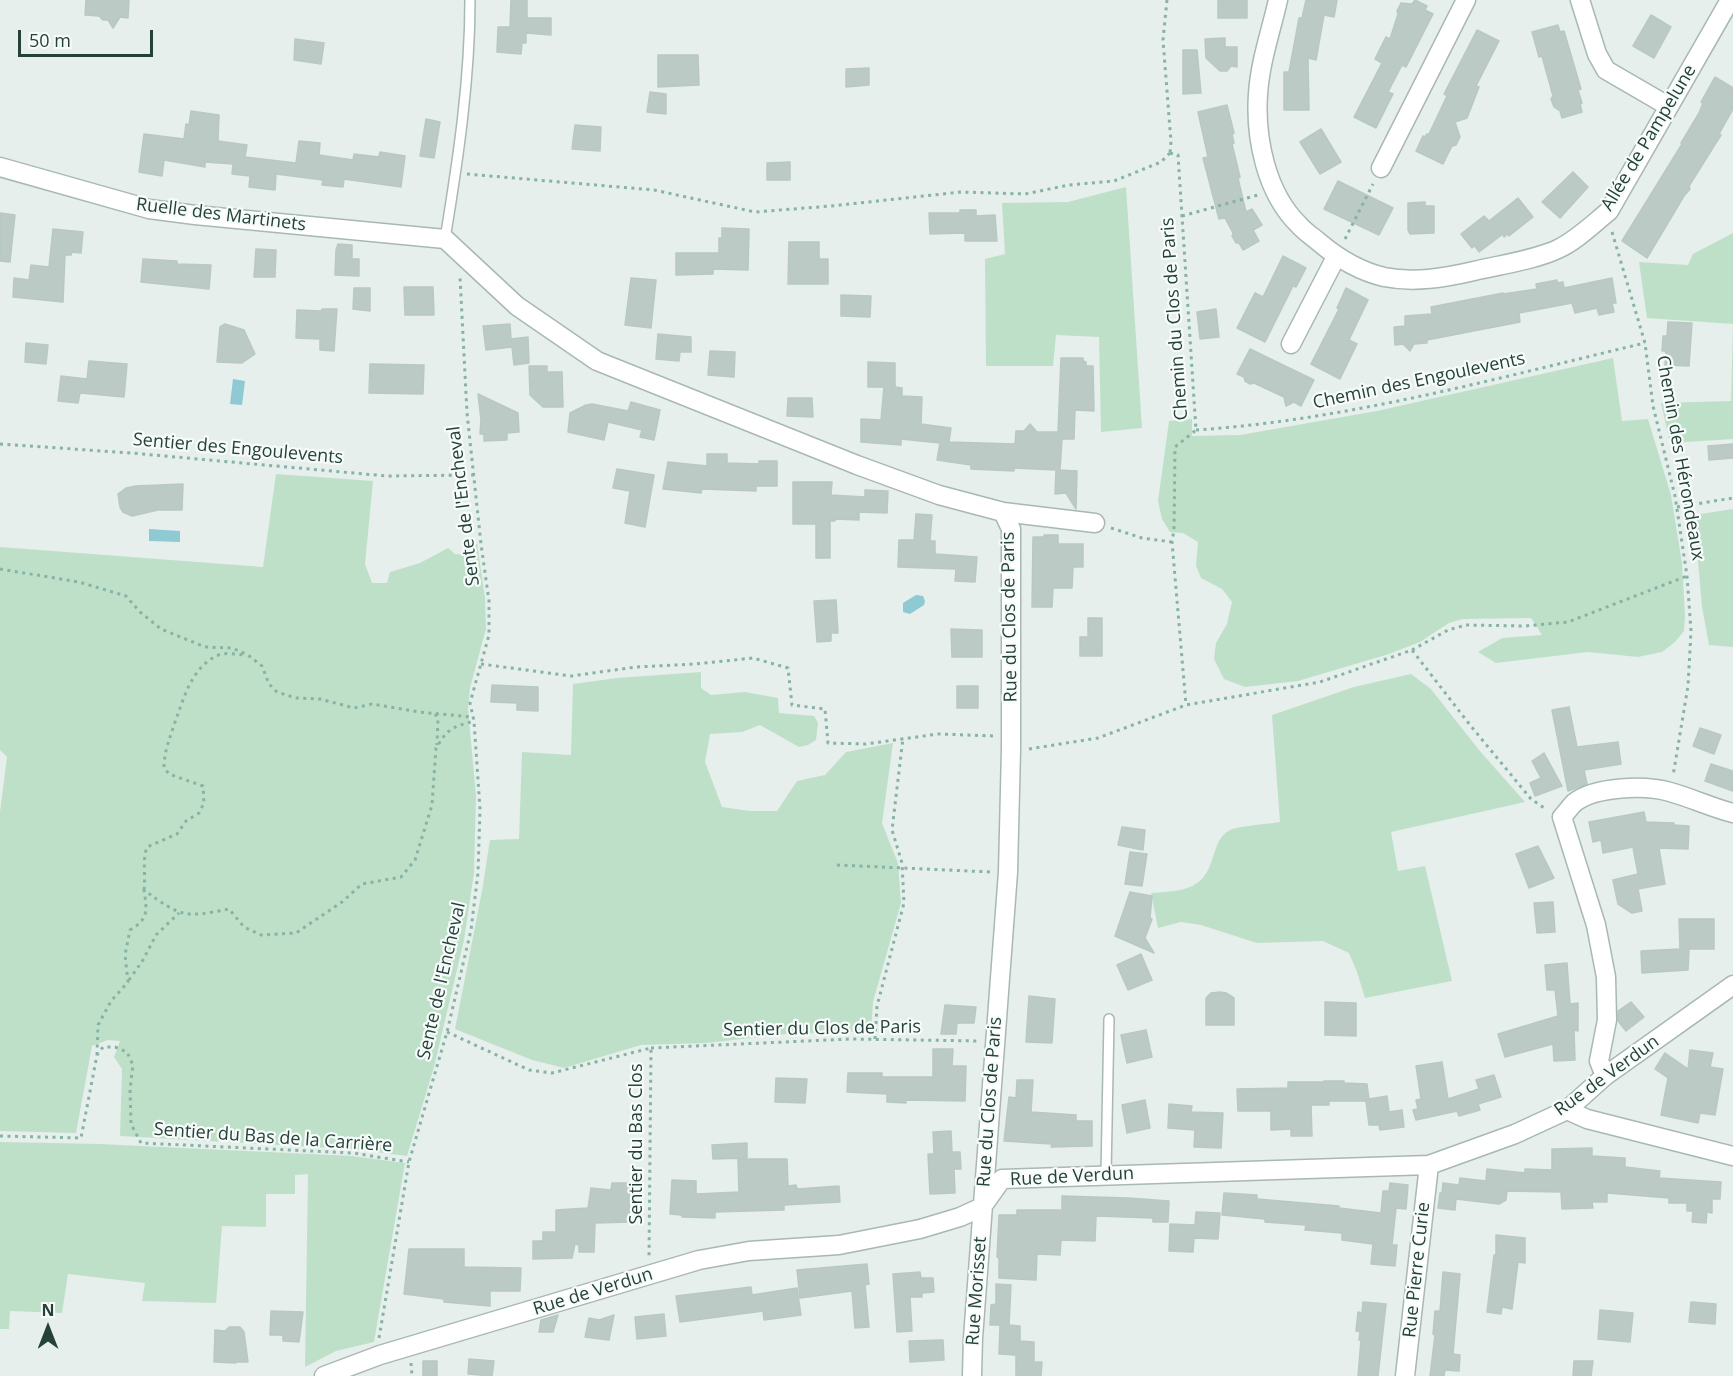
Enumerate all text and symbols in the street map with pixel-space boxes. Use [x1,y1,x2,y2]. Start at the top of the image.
scale bar [21,18,156,56]
text: 50 m [29,28,71,52]
street label: Allée de Pampelune [1597,61,1701,215]
street label: Ruelle des Martinets [135,194,307,236]
street label: Chemin du Clos de Paris [1157,217,1193,421]
street label: Chemin des Engoulevents [1311,348,1527,414]
street label: Chemin des Hérondeaux [1651,354,1709,562]
street label: Sente de l'Encheval [443,425,485,587]
street label: Sentier des Engoulevents [132,429,344,469]
street label: Rue du Clos de Paris [998,531,1022,703]
street label: Sente de l'Encheval [413,900,471,1062]
street label: Sentier du Clos de Paris [723,1016,921,1042]
street label: Rue du Clos de Paris [973,1016,1007,1188]
street label: Rue de Verdun [1550,1031,1664,1121]
street label: Sentier du Bas Clos [626,1063,648,1225]
street label: Sentier du Bas de la Carrière [153,1119,393,1157]
street label: Rue de Verdun [1010,1163,1134,1191]
street label: Rue Pierre Curie [1399,1201,1435,1339]
street label: Rue Morisset [962,1236,992,1346]
street label: Rue de Verdun [531,1264,655,1320]
north arrow [18,1298,78,1358]
text: N [41,1299,55,1321]

